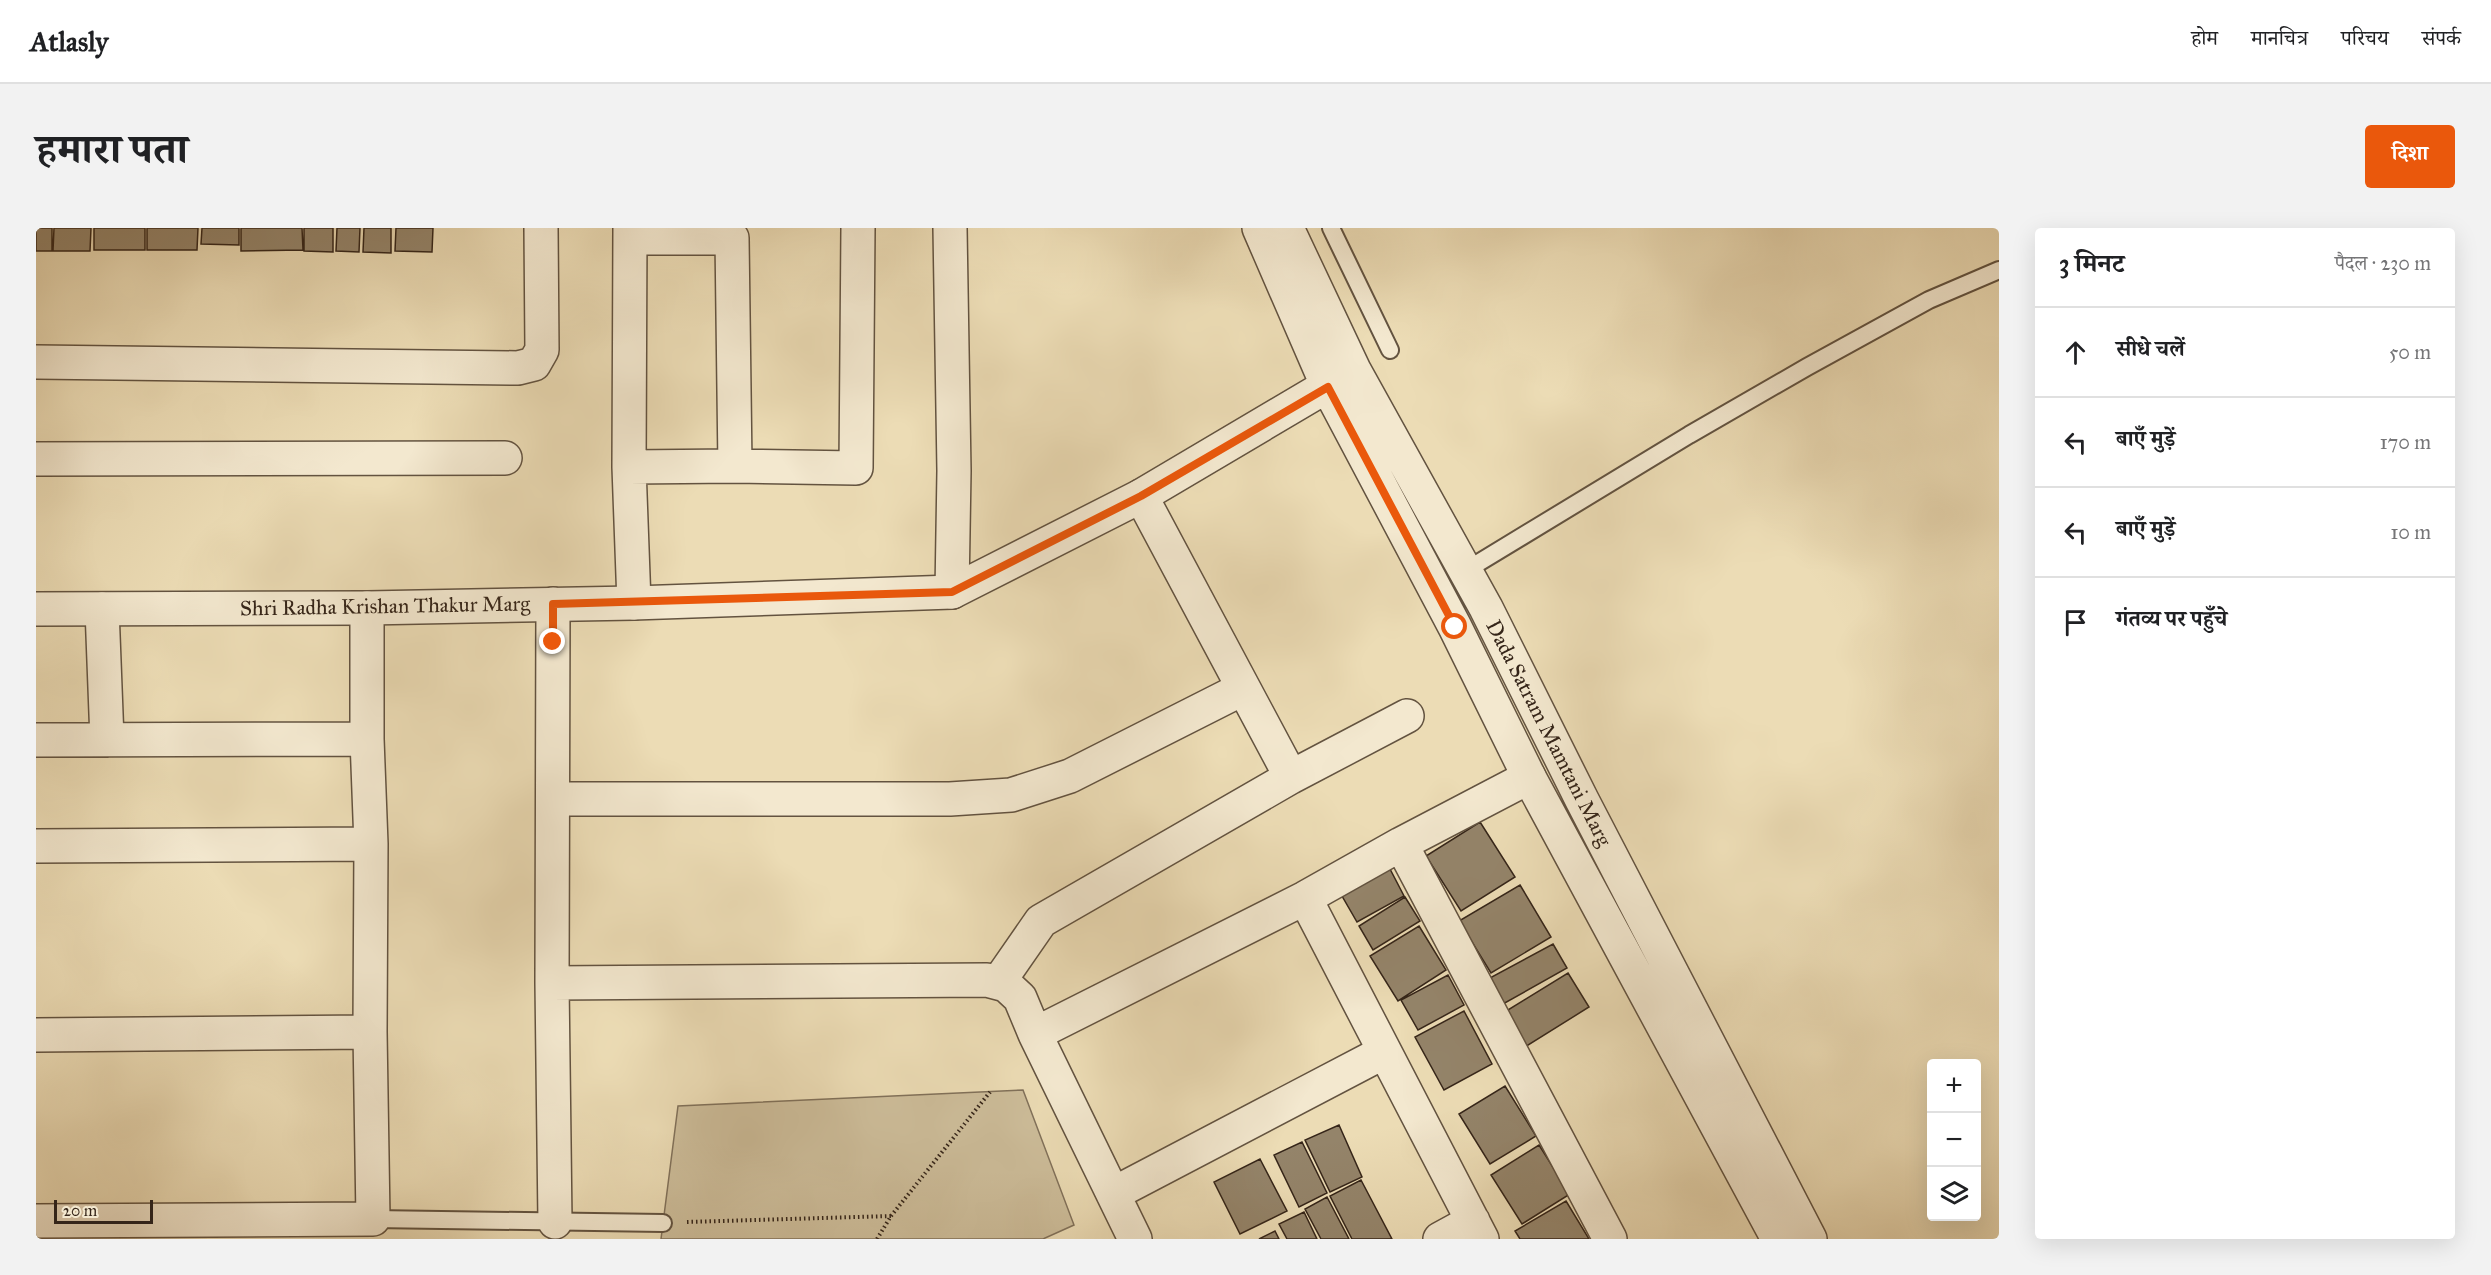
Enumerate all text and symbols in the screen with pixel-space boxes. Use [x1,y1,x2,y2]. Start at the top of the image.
text: Atlasly [30,24,108,59]
text: होम [2191,25,2218,51]
text: मानचित्र [2251,25,2308,51]
text: परिचय [2341,25,2389,51]
text: संपर्क [2422,25,2461,51]
text: हमारा पता [36,123,188,175]
button: दिशा [2365,125,2455,188]
text: 3 मिनट [2059,247,2124,279]
text: पैदल · 230 m [2335,251,2431,275]
text: सीधे चलें [2116,335,2185,362]
icon: ahead [2059,336,2092,369]
text: 50 m [2389,340,2431,364]
text: बाएँ मुड़ें [2116,425,2175,452]
icon: left [2059,426,2092,459]
text: 170 m [2380,430,2431,454]
text: बाएँ मुड़ें [2116,515,2175,542]
icon: left [2059,516,2092,549]
text: 10 m [2390,520,2431,544]
street label: Shri Radha Krishan Thakur Marg [240,590,531,622]
text: गंतव्य पर पहुँचे [2116,605,2227,632]
icon: arrive [2059,606,2092,639]
route start [1441,613,1467,639]
street label: Dada Satram Mamtani Marg [1480,615,1618,851]
route end [539,628,565,654]
map controls [1927,1059,1981,1221]
button: + [1927,1059,1981,1113]
button: − [1927,1113,1981,1167]
button: layers [1927,1167,1981,1221]
scale bar [54,1197,153,1224]
text: 20 m [63,1201,97,1220]

